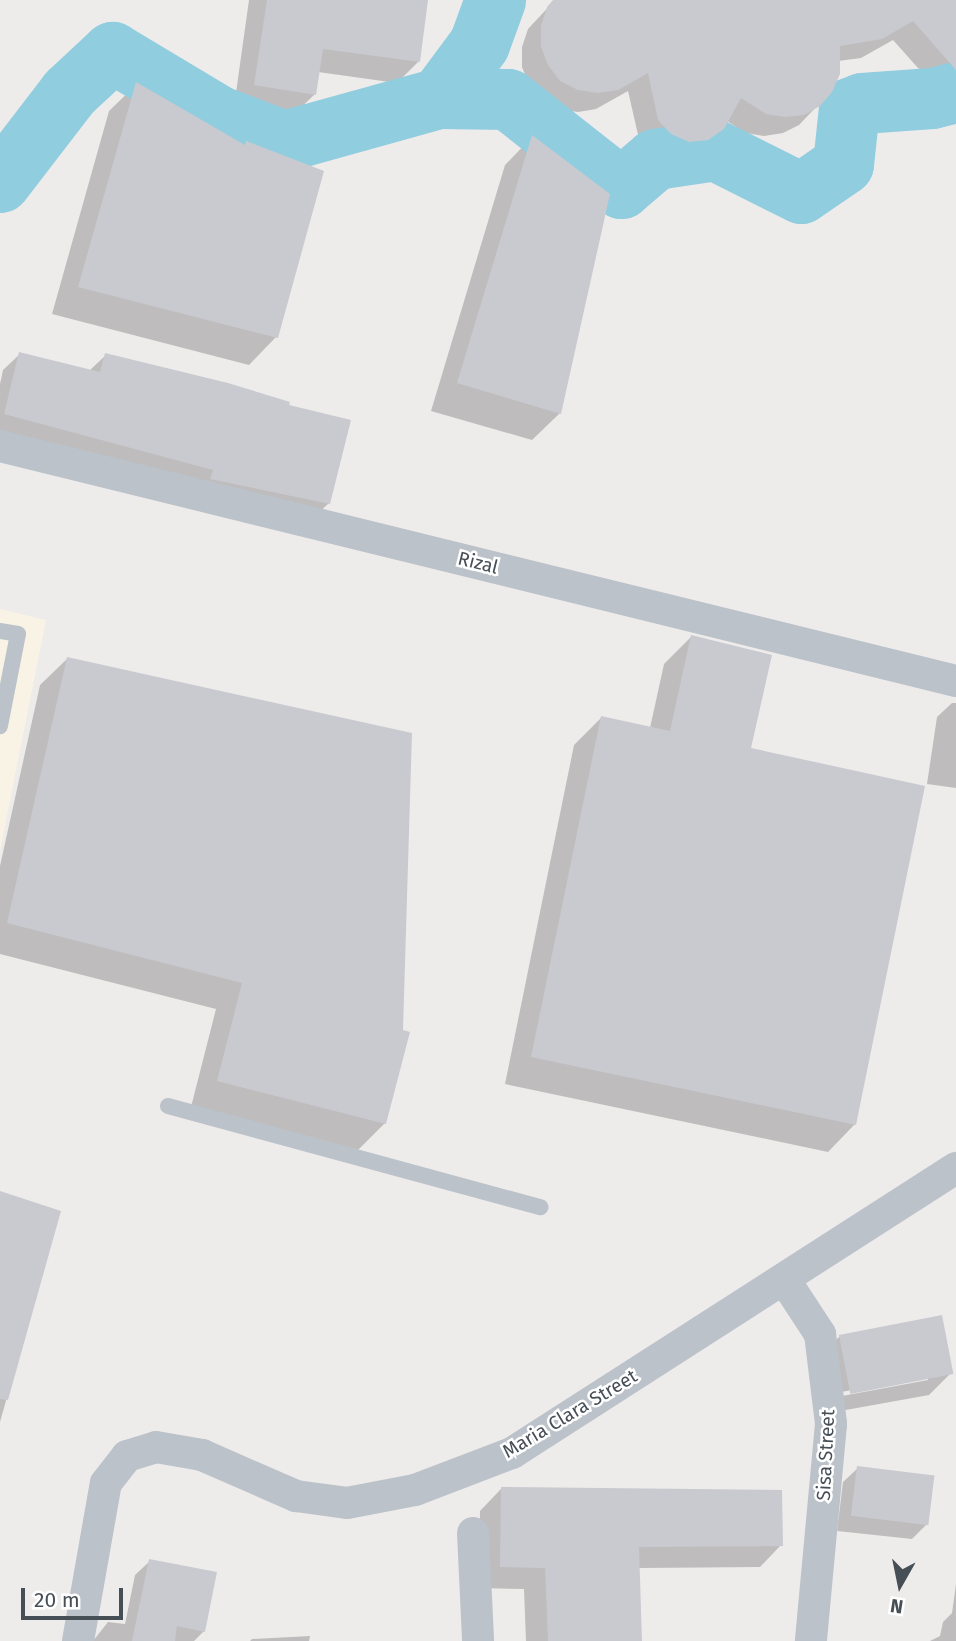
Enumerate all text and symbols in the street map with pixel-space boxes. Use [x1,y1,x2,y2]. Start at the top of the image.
street label: Rizal [456,547,500,579]
street label: Maria Clara Street [499,1365,641,1463]
street label: Sisa Street [812,1409,840,1501]
north arrow [865,1550,935,1620]
scale bar [24,1574,126,1618]
text: 20 m [34,1587,80,1613]
text: N [889,1594,905,1619]

